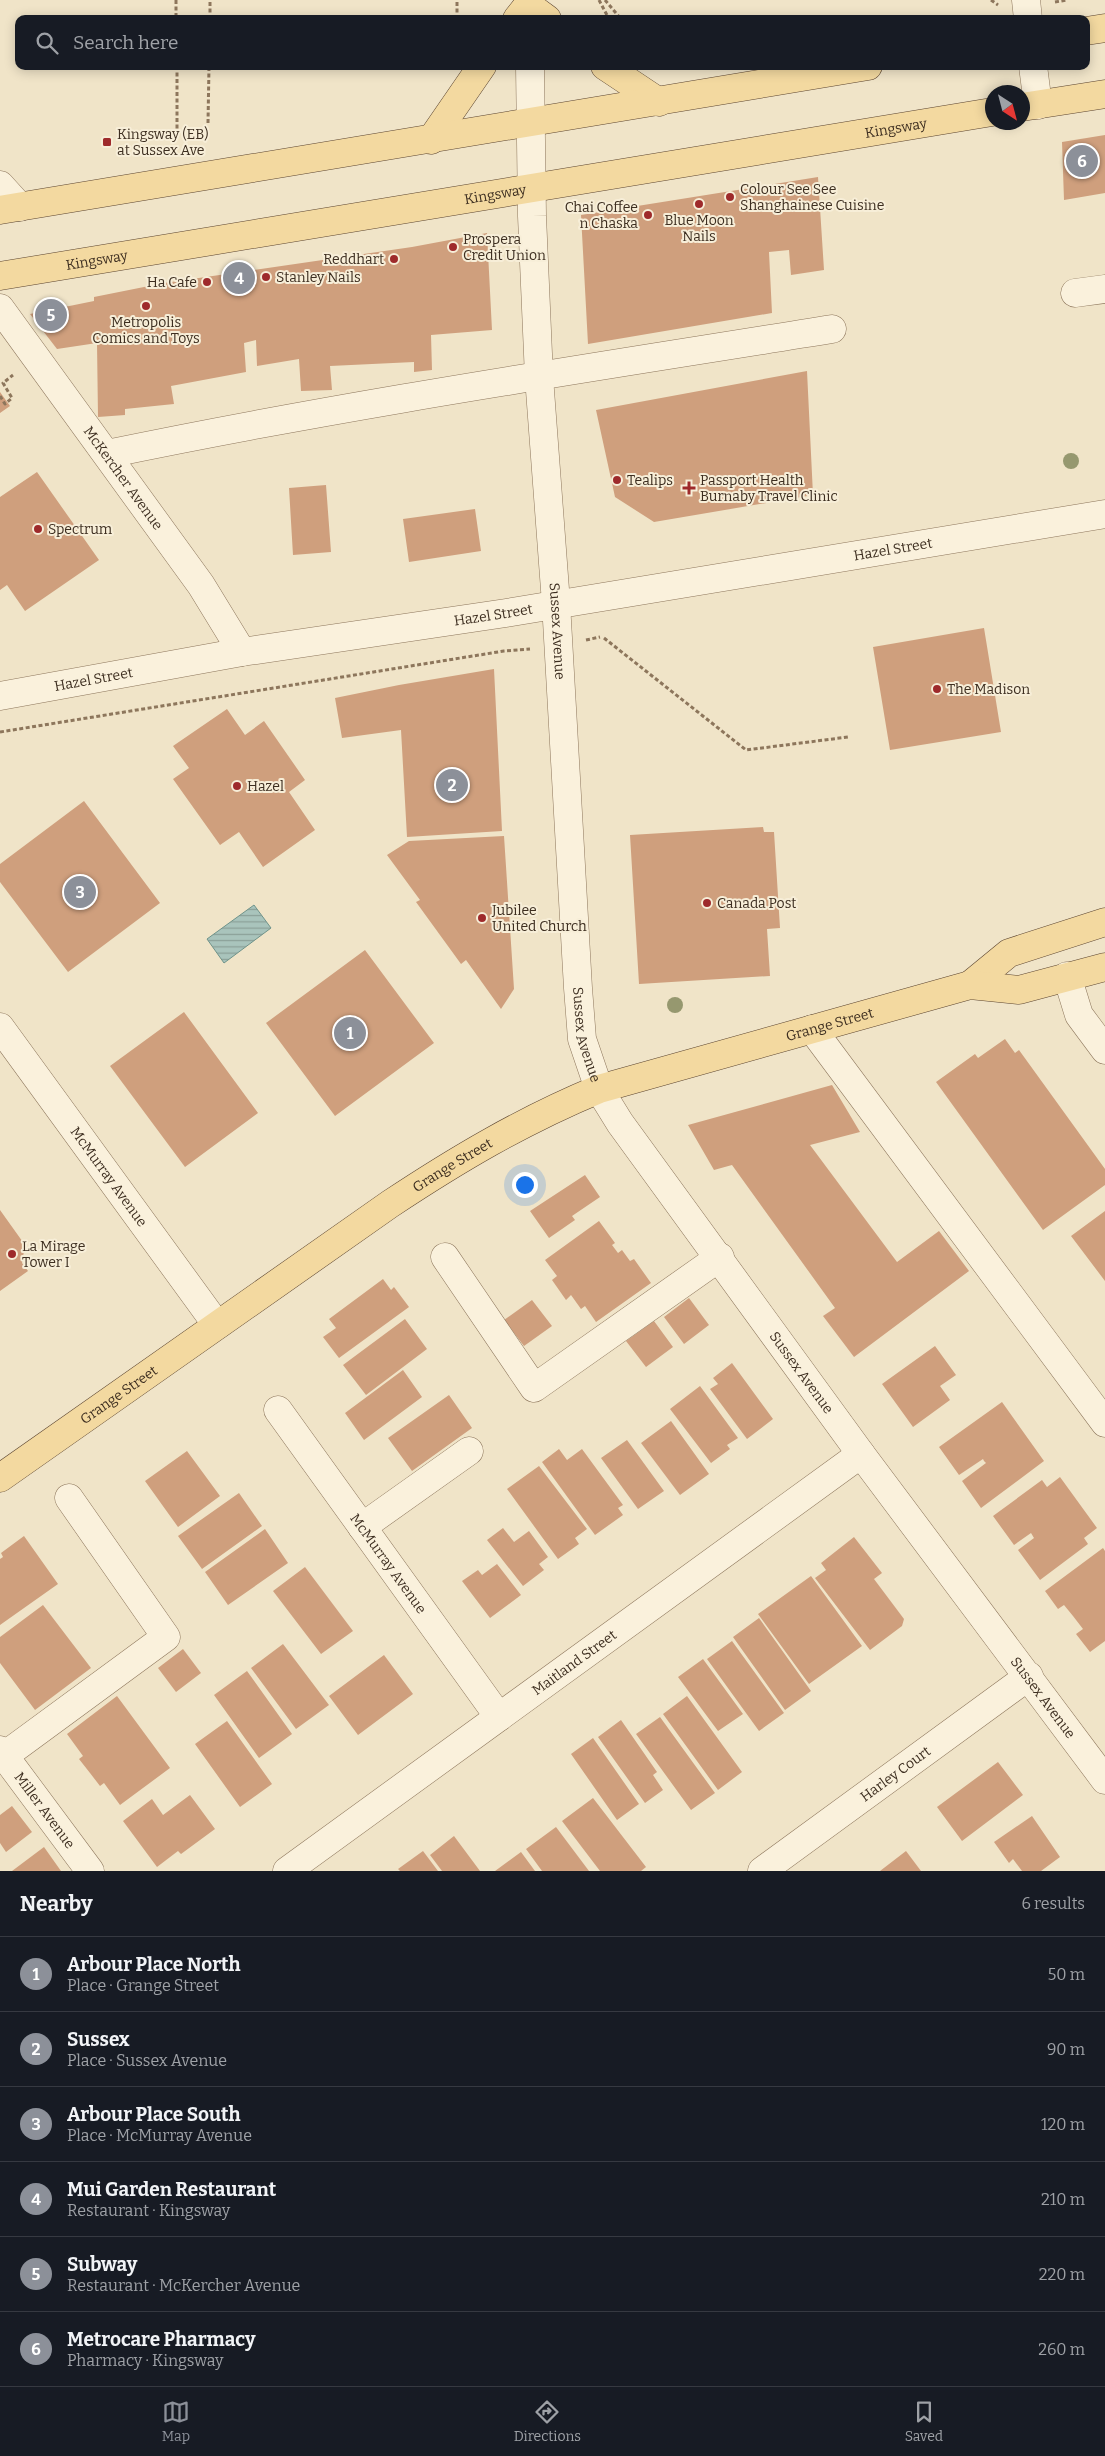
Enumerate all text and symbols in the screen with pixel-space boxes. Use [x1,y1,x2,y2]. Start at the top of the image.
search box [15,15,1090,70]
icon: search [33,29,61,57]
text: Search here [73,31,178,54]
north arrow [985,85,1030,130]
street label: Kingsway [864,114,929,141]
place label: Kingsway (EB) at Sussex Ave [117,126,209,159]
marker: Kingsway (EB) at Sussex Ave [101,136,113,148]
pin: 6 [1066,142,1098,180]
street label: Kingsway [463,181,528,208]
place label: Colour See See Shanghainese Cuisine [740,181,884,214]
marker: Colour See See Shanghainese Cuisine [724,191,736,203]
marker: Blue Moon Nails [693,198,705,210]
place label: Chai Coffee n Chaska [565,199,638,232]
marker: Chai Coffee n Chaska [642,209,654,221]
place label: Blue Moon Nails [664,212,734,245]
place label: Prospera Credit Union [463,231,546,264]
marker: Prospera Credit Union [447,241,459,253]
street label: Kingsway [64,246,129,273]
place label: Reddhart [323,251,384,268]
marker: Reddhart [388,253,400,265]
pin: 4 [223,259,255,297]
place label: Stanley Nails [276,269,361,286]
marker: Stanley Nails [260,271,272,283]
place label: Ha Cafe [147,274,197,291]
marker: Ha Cafe [201,276,213,288]
pin: 5 [35,296,67,334]
marker: Metropolis Comics and Toys [140,300,152,312]
place label: Metropolis Comics and Toys [92,314,200,347]
street label: McKercher Avenue [80,423,167,533]
place label: Tealips [627,472,673,489]
place label: Passport Health Burnaby Travel Clinic [700,472,838,505]
marker: Tealips [611,474,623,486]
marker: Passport Health Burnaby Travel Clinic [682,481,696,495]
place label: Spectrum [48,521,113,538]
marker: Spectrum [32,523,44,535]
street label: Hazel Street [852,534,933,564]
street label: Sussex Avenue [546,582,569,680]
street label: Hazel Street [453,600,534,629]
street label: Hazel Street [53,664,134,694]
place label: The Madison [947,681,1030,698]
marker: The Madison [931,683,943,695]
pin: 2 [436,766,468,804]
place label: Hazel [247,778,284,795]
marker: Hazel [231,780,243,792]
pin: 3 [64,873,96,911]
place label: Canada Post [717,895,796,912]
marker: Canada Post [701,897,713,909]
place label: Jubilee United Church [491,902,587,935]
marker: Jubilee United Church [476,912,488,924]
street label: Sussex Avenue [569,986,605,1084]
street label: Grange Street [784,1004,875,1045]
pin: 1 [334,1014,366,1052]
street label: McMurray Avenue [67,1123,151,1230]
street label: Grange Street [409,1134,495,1196]
your location [512,1172,538,1198]
place label: La Mirage Tower I [22,1238,85,1271]
marker: La Mirage Tower I [6,1248,18,1260]
street label: Sussex Avenue [766,1328,837,1417]
street label: Grange Street [77,1362,160,1428]
street label: McMurray Avenue [347,1510,430,1617]
street label: Maitland Street [529,1626,620,1699]
street label: Sussex Avenue [1007,1653,1079,1742]
street label: Harley Court [857,1742,934,1805]
street label: Miller Avenue [11,1769,79,1852]
text: Nearby [20,1891,93,1917]
text: 6 results [1022,1894,1085,1913]
text: Arbour Place North [67,1953,241,1976]
text: 1 [33,1965,39,1984]
text: 50 m [1048,1965,1085,1984]
text: Place · Grange Street [67,1976,219,1995]
text: Sussex [67,2028,130,2051]
text: 2 [31,2040,41,2059]
text: 90 m [1047,2040,1085,2059]
text: Place · Sussex Avenue [67,2051,227,2070]
text: Arbour Place South [67,2103,240,2126]
text: 3 [31,2115,41,2134]
text: 120 m [1041,2115,1085,2134]
text: Place · McMurray Avenue [67,2126,252,2145]
text: Mui Garden Restaurant [67,2178,276,2201]
text: 4 [31,2190,41,2209]
text: 210 m [1041,2190,1085,2209]
text: Restaurant · Kingsway [67,2201,230,2220]
text: Subway [67,2253,137,2276]
text: 5 [32,2265,40,2284]
text: 220 m [1039,2265,1085,2284]
text: Restaurant · McKercher Avenue [67,2276,300,2295]
text: Metrocare Pharmacy [67,2328,256,2351]
text: 6 [31,2340,41,2359]
text: 260 m [1038,2340,1085,2359]
text: Pharmacy · Kingsway [67,2351,223,2370]
tab: Map [162,2398,190,2445]
tab: Directions [514,2398,581,2445]
tab: Saved [905,2398,943,2445]

